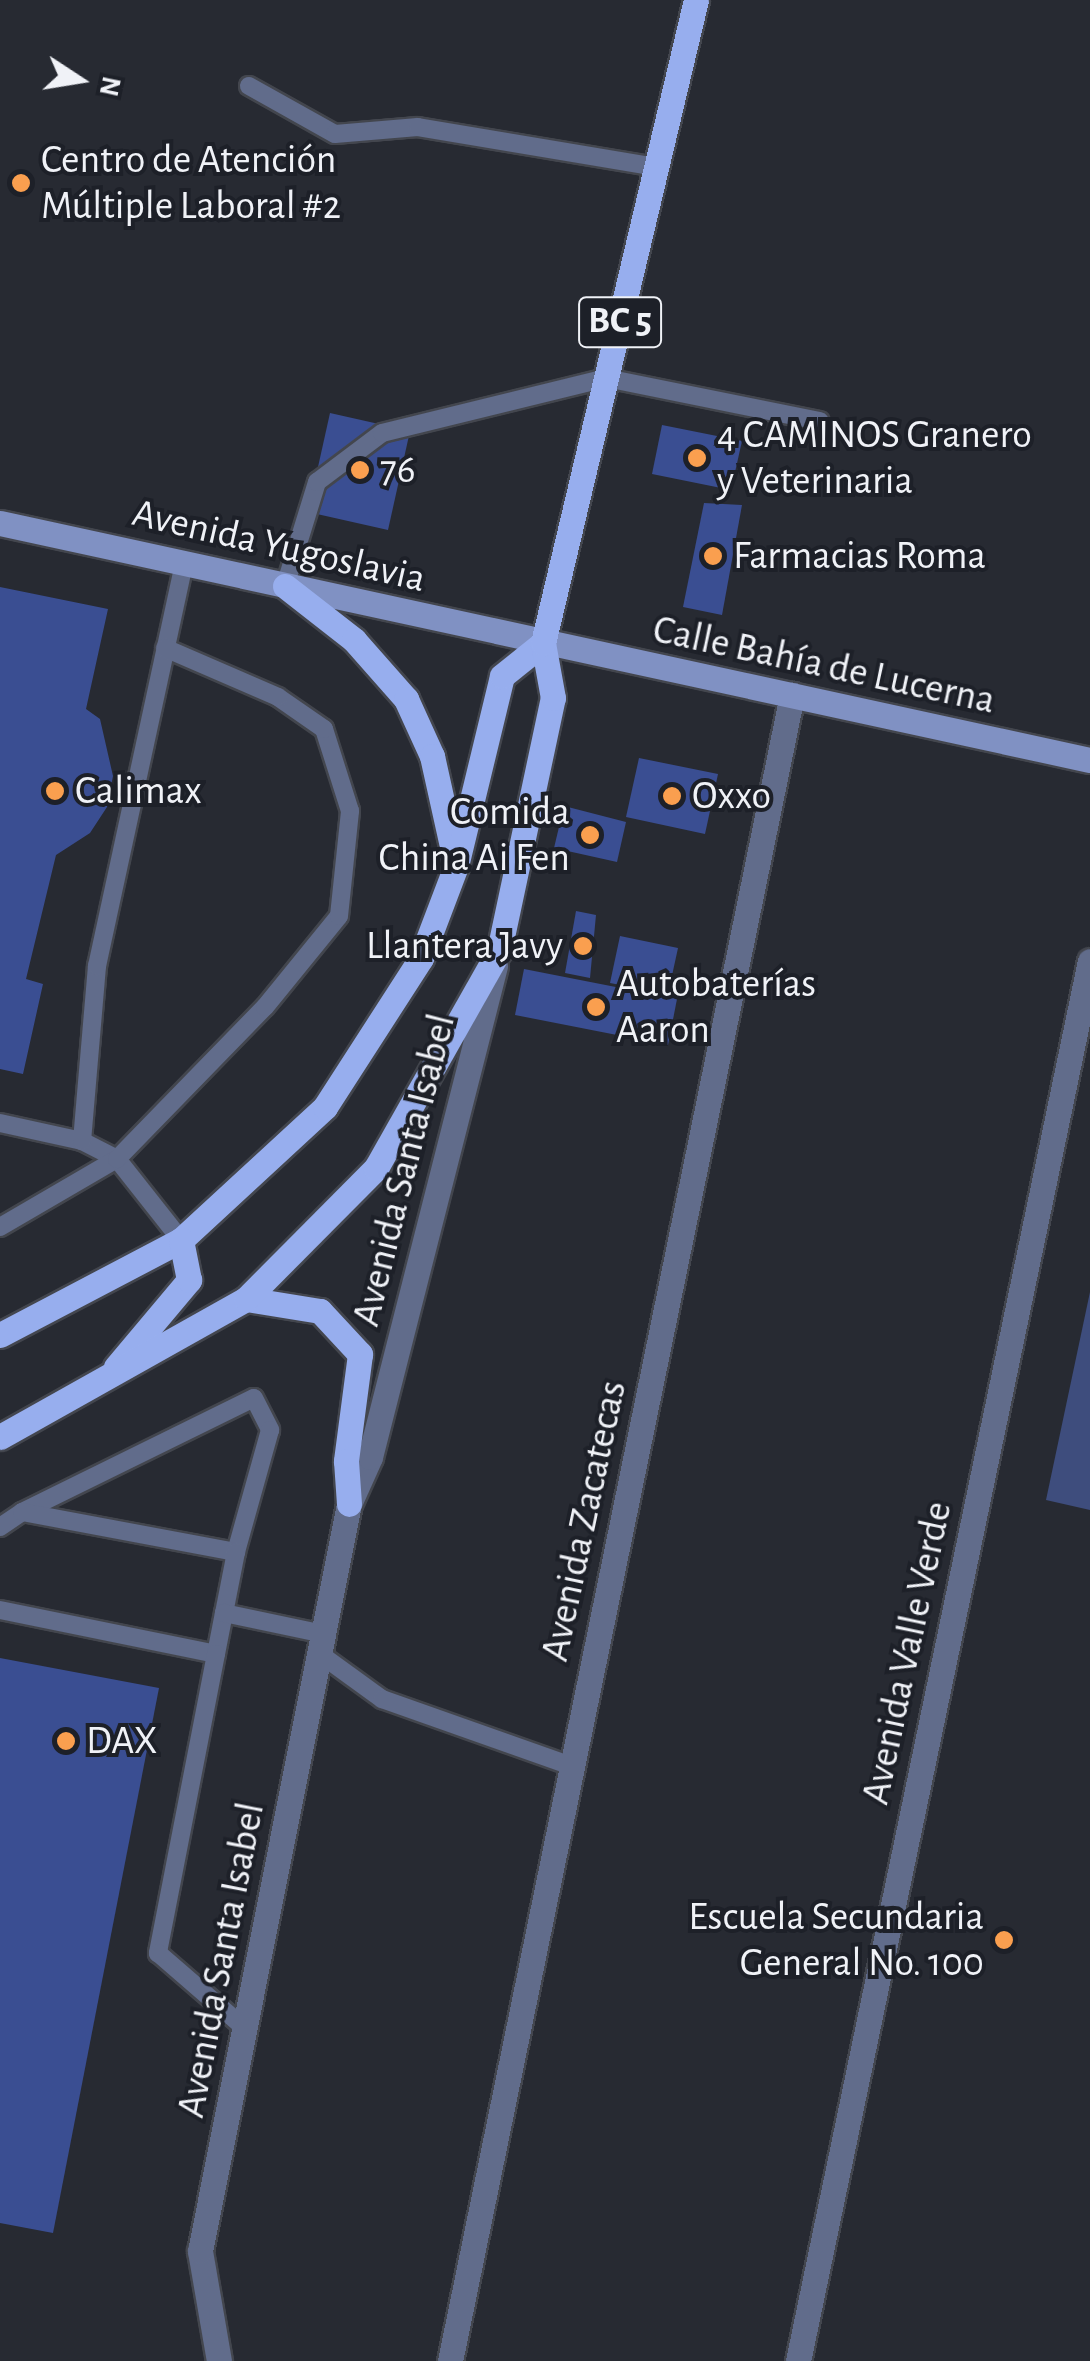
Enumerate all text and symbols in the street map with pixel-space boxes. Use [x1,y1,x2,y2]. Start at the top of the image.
north arrow [30,30,130,130]
text: N [94,74,125,99]
place label: Centro de Atención Múltiple Laboral #2 [41,136,341,230]
marker: Centro de Atención Múltiple Laboral #2 [10,172,32,194]
road number: BC 5 [578,289,662,355]
place label: 4 CAMINOS Granero y Veterinaria [717,411,1032,505]
place label: 76 [380,446,415,494]
marker: 4 CAMINOS Granero y Veterinaria [686,447,708,469]
marker: 76 [349,459,371,481]
street label: Avenida Yugoslavia [128,489,430,603]
place label: Farmacias Roma [733,532,986,580]
marker: Farmacias Roma [702,545,724,567]
street label: Calle Bahía de Lucerna [649,605,999,725]
place label: Calimax [75,767,202,815]
place label: Oxxo [692,772,771,820]
marker: Calimax [44,780,66,802]
marker: Oxxo [661,785,683,807]
place label: Comida China Ai Fen [379,788,570,882]
marker: Comida China Ai Fen [579,824,601,846]
place label: Llantera Javy [366,922,563,970]
marker: Llantera Javy [572,935,594,957]
place label: Autobaterías Aaron [616,960,816,1054]
marker: Autobaterías Aaron [585,996,607,1018]
street label: Avenida Santa Isabel [342,1009,466,1331]
street label: Avenida Zacatecas [531,1377,637,1665]
street label: Avenida Valle Verde [851,1497,963,1809]
place label: DAX [86,1717,158,1765]
marker: DAX [55,1730,77,1752]
street label: Avenida Santa Isabel [167,1798,275,2122]
place label: Escuela Secundaria General No. 100 [688,1893,984,1987]
marker: Escuela Secundaria General No. 100 [993,1929,1015,1951]

